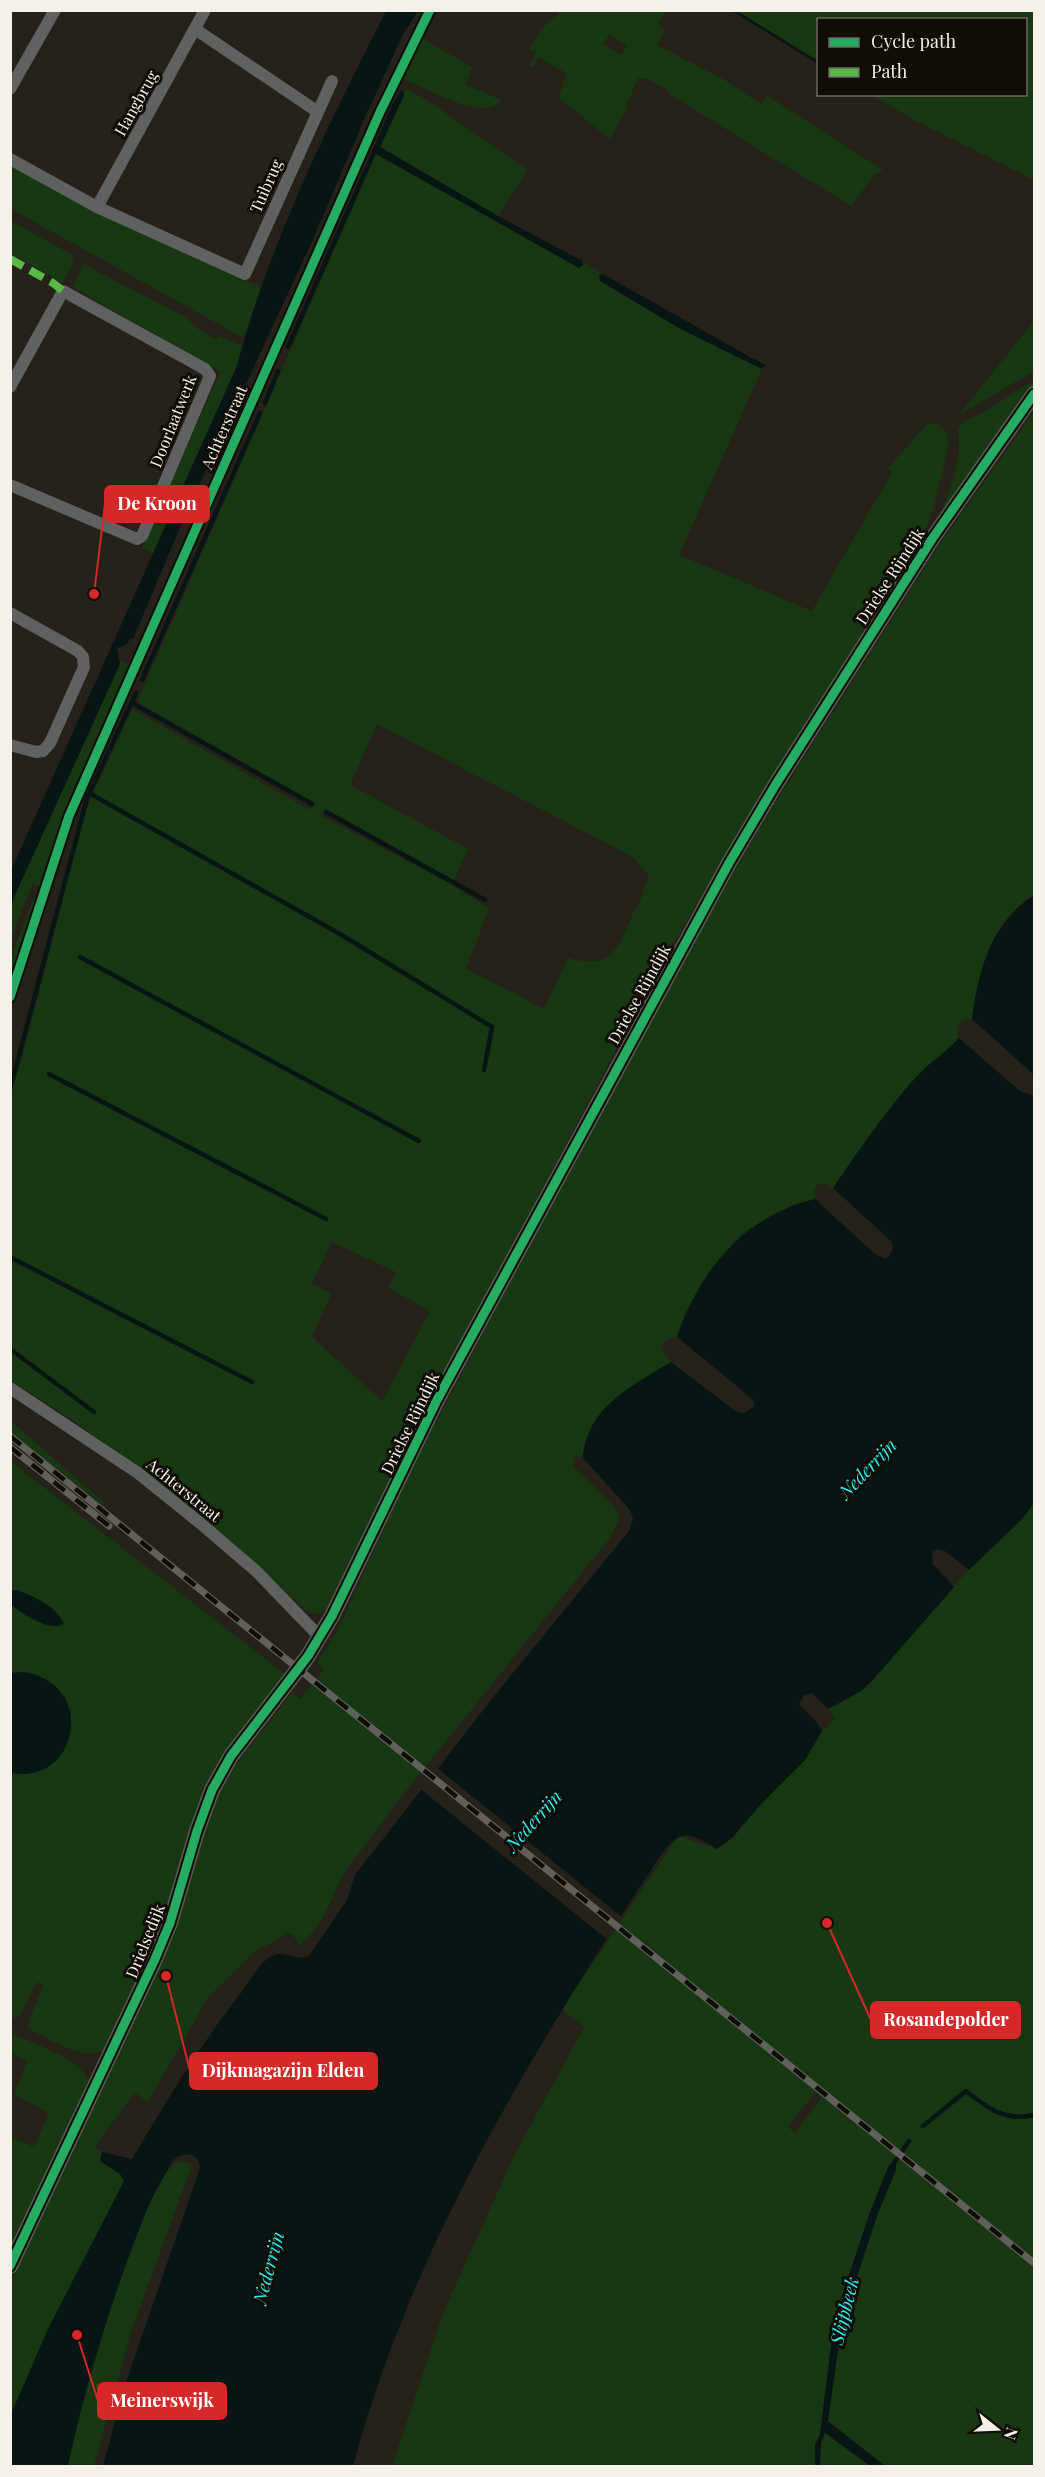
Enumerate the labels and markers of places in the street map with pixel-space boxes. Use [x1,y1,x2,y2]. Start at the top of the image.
callout: De Kroon [105,486,209,522]
callout: Rosandepolder [871,2002,1020,2038]
callout: Dijkmagazijn Elden [190,2053,377,2089]
callout: Meinerswijk [98,2383,226,2419]

